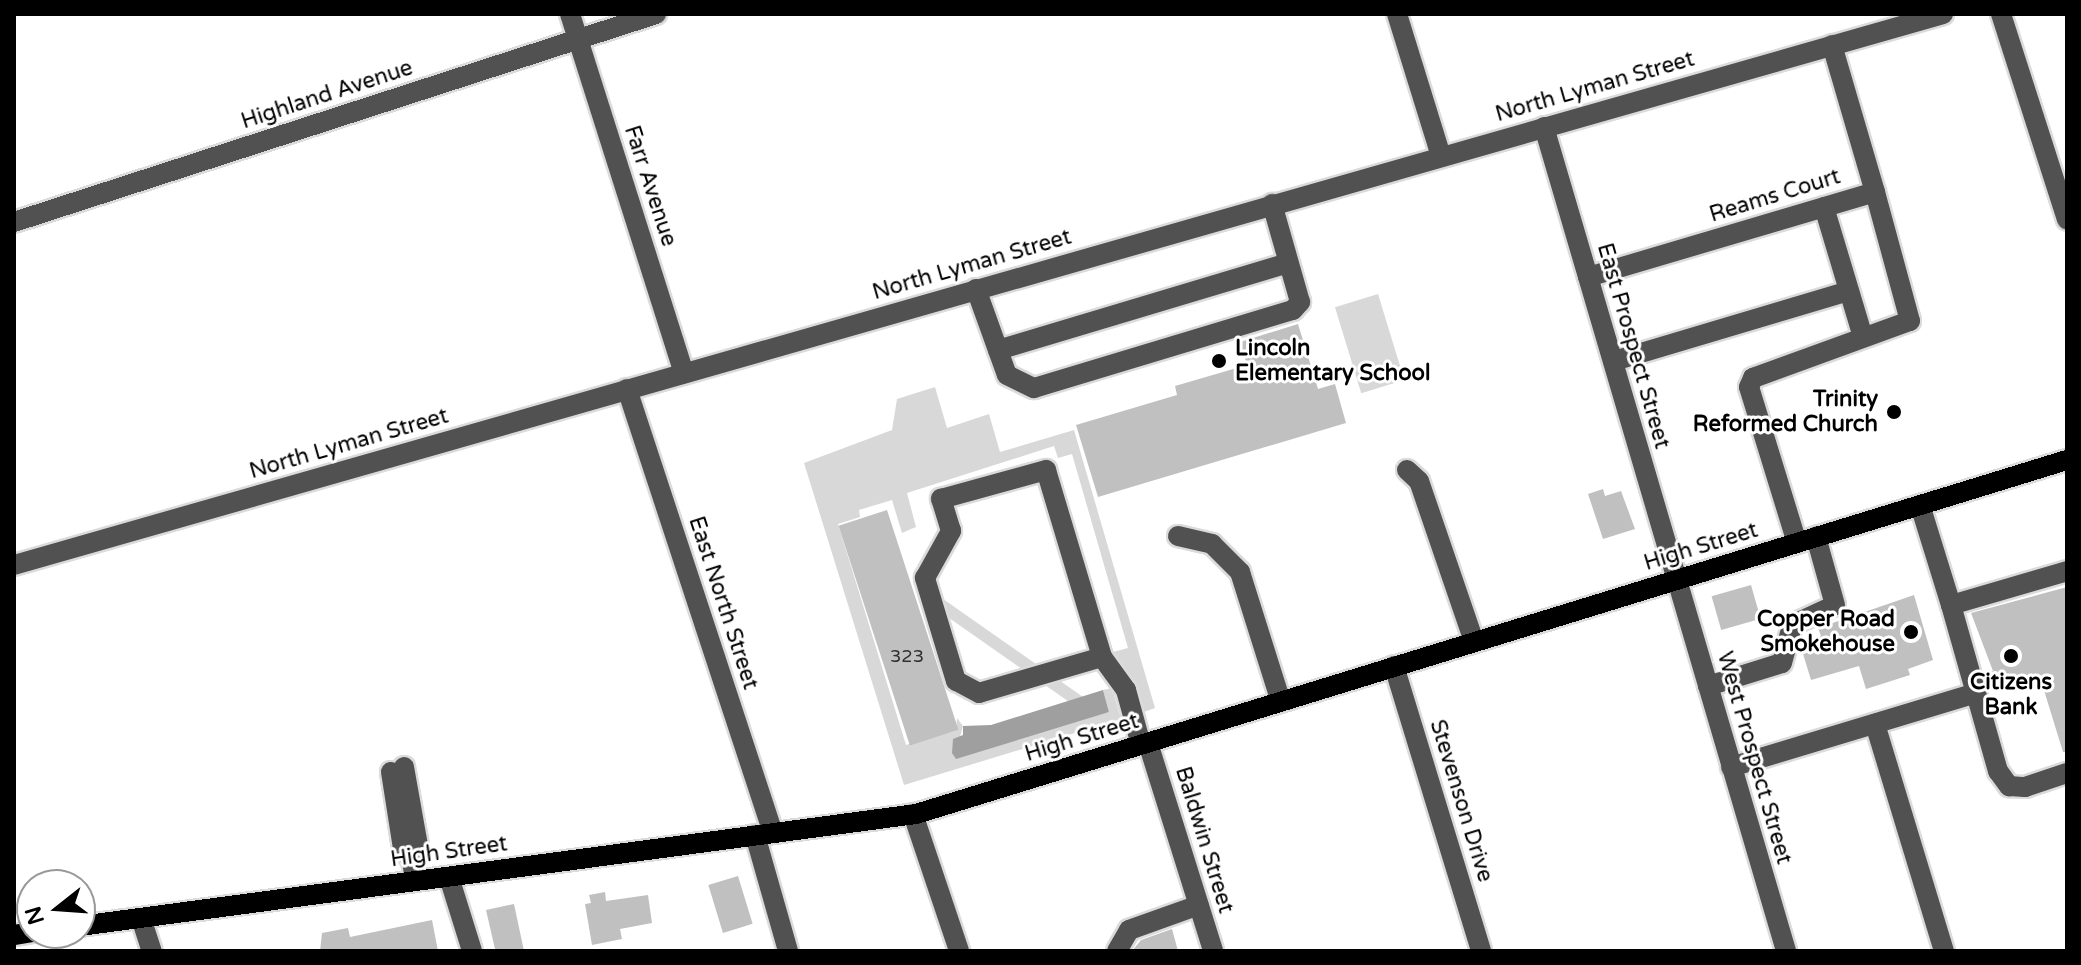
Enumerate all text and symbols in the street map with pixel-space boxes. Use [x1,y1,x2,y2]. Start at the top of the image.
street label: North Lyman Street [1492,46,1698,128]
street label: Highland Avenue [238,55,416,135]
street label: Farr Avenue [618,122,682,250]
street label: Reams Court [1706,164,1844,228]
street label: North Lyman Street [869,224,1075,306]
street label: East Prospect Street [1591,240,1675,452]
place label: Lincoln Elementary School [1235,335,1430,386]
marker: Lincoln Elementary School [1210,352,1228,370]
place label: Trinity Reformed Church [1693,386,1878,438]
street label: North Lyman Street [246,403,452,485]
marker: Trinity Reformed Church [1885,403,1903,421]
street label: East North Street [683,513,763,693]
street label: High Street [1641,517,1761,577]
place label: Copper Road Smokehouse [1757,606,1895,658]
marker: Copper Road Smokehouse [1902,623,1920,641]
house number: 323 [890,645,924,667]
marker: Citizens Bank [2002,647,2020,665]
street label: West Prospect Street [1711,649,1797,867]
place label: Citizens Bank [1970,669,2052,720]
street label: High Street [1022,708,1142,768]
street label: Stevenson Drive [1424,717,1498,885]
street label: Baldwin Street [1169,764,1239,916]
street label: High Street [389,831,509,873]
north arrow [16,869,96,949]
text: N [20,903,50,928]

